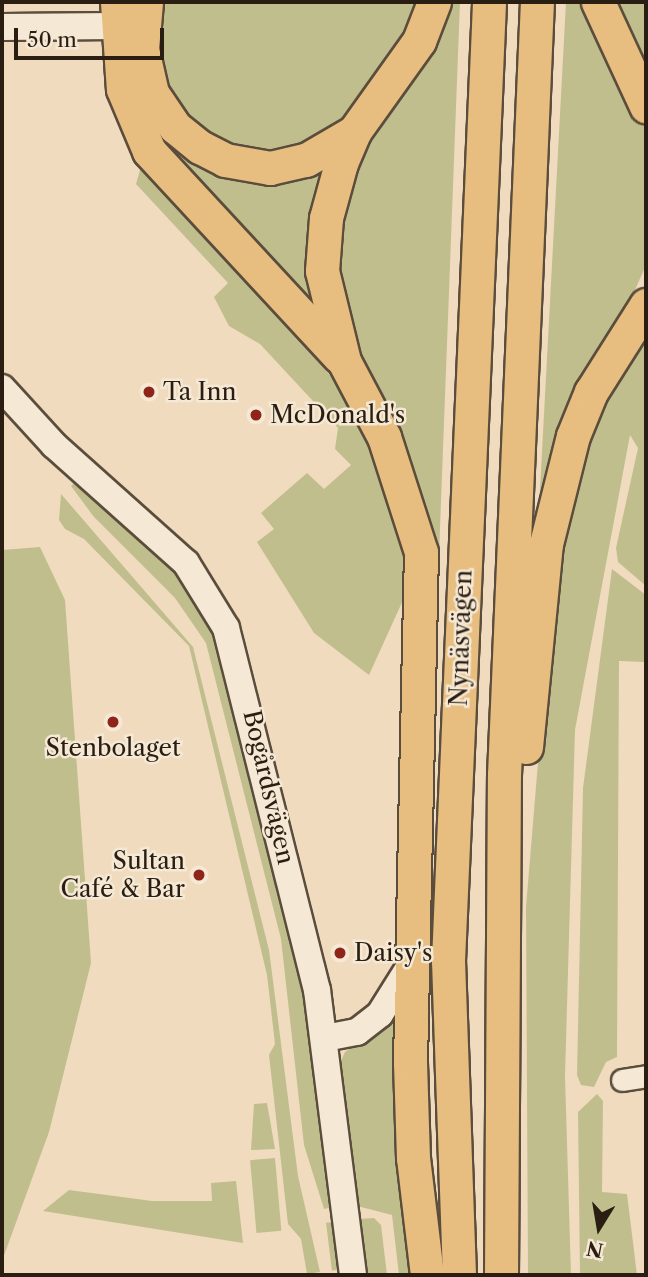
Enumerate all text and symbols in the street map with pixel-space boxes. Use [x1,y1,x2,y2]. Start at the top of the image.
scale bar [18,14,168,58]
text: 50 m [27,27,77,52]
place label: Ta Inn [163,378,237,406]
marker: Ta Inn [141,384,157,400]
place label: McDonald's [270,401,405,429]
marker: McDonald's [248,407,264,423]
street label: Nynäsvägen [444,569,478,707]
street label: Bogårdsvägen [237,707,301,867]
marker: Stenbolaget [105,714,121,730]
place label: Stenbolaget [46,734,180,762]
place label: Sultan Café & Bar [60,847,185,903]
marker: Sultan Café & Bar [191,867,207,883]
place label: Daisy's [354,939,433,967]
marker: Daisy's [332,945,348,961]
north arrow [564,1193,634,1263]
text: N [585,1236,605,1262]

